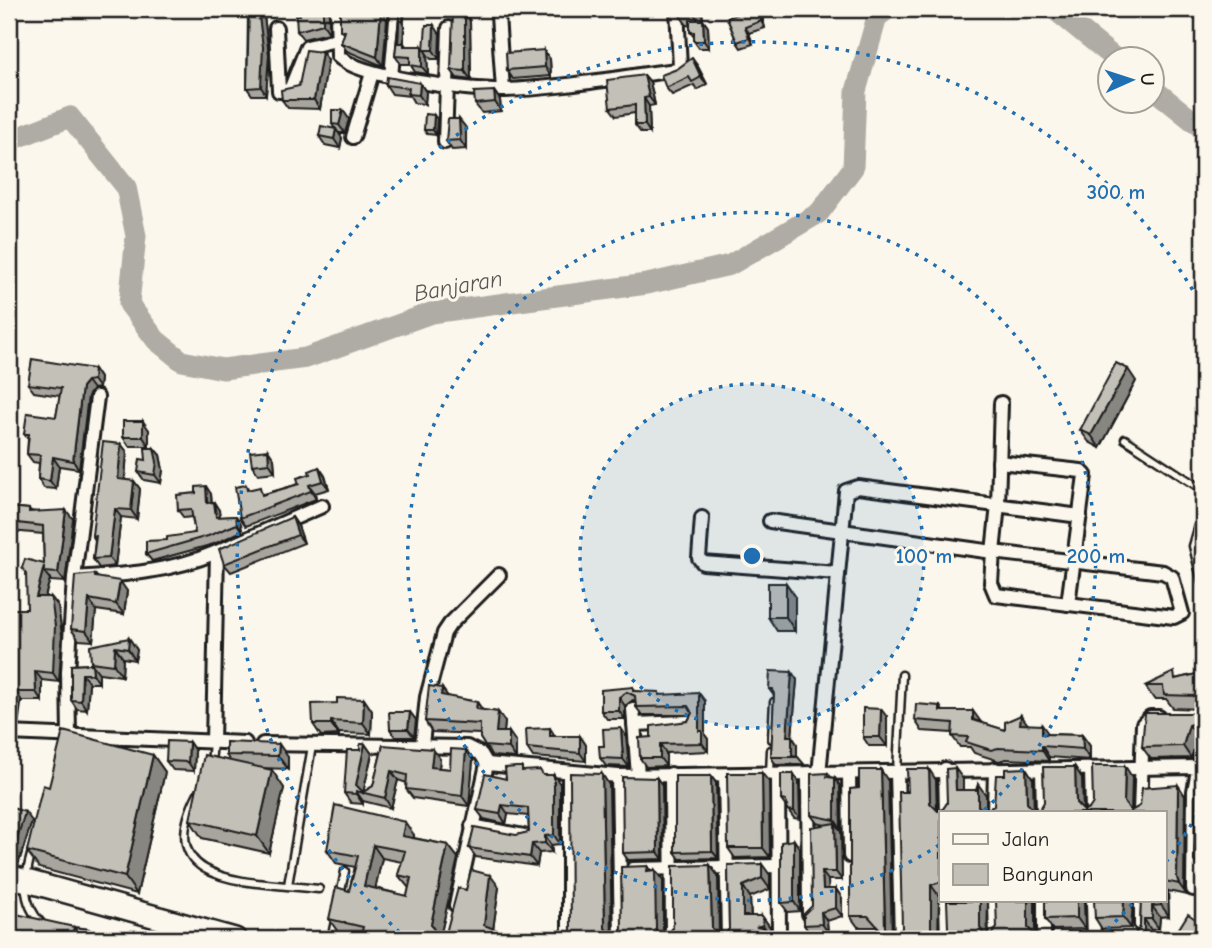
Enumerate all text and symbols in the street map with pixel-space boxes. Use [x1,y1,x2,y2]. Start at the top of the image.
north arrow [1096,46,1166,116]
text: U [1136,72,1158,86]
text: 300 m [1087,180,1145,204]
water label: Banjaran [411,265,505,307]
centre of rings [740,544,764,568]
text: 100 m [896,544,952,568]
text: 200 m [1067,544,1125,568]
legend [939,811,1166,902]
text: Jalan [1002,827,1049,851]
text: Bangunan [1002,862,1093,886]

